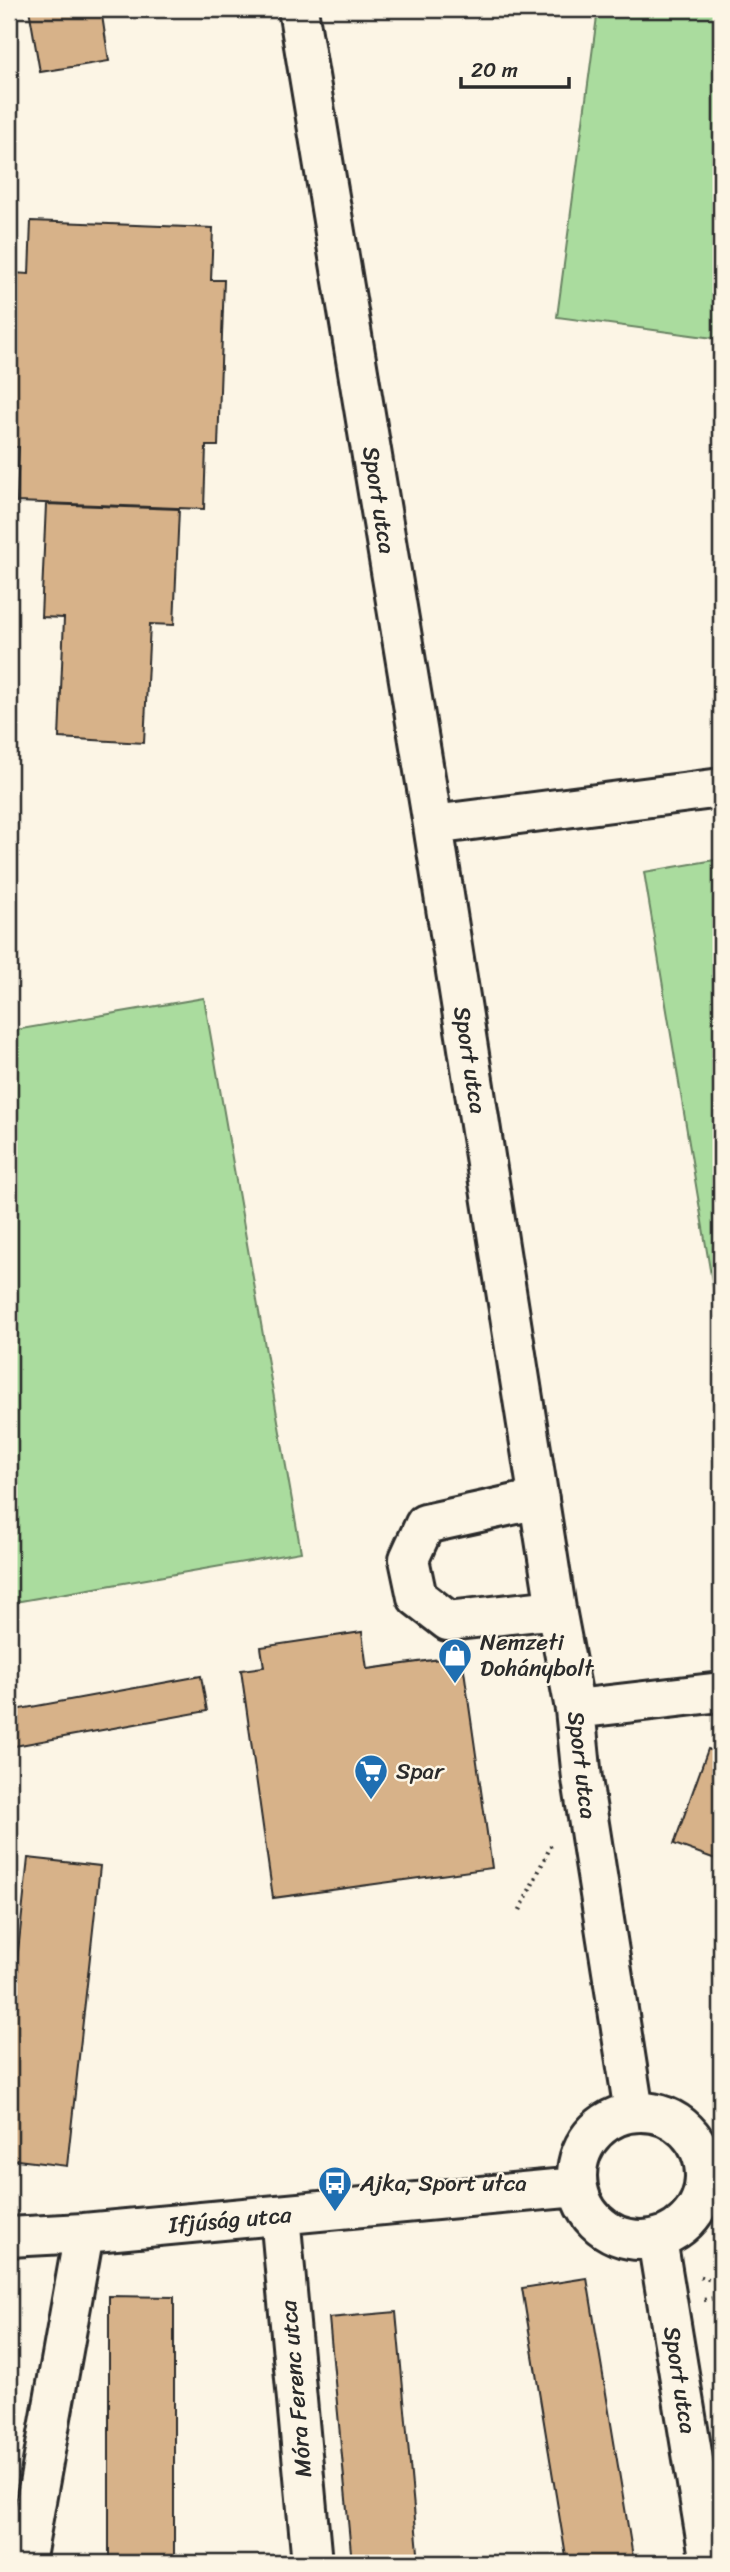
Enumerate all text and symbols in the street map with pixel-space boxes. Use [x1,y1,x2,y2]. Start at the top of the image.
scale bar [461,46,569,90]
text: 20 m [471,51,518,89]
street label: Sport utca [350,443,408,557]
street label: Sport utca [441,1003,499,1117]
place label: Nemzeti Dohánybolt [480,1622,595,1689]
shop icon: Nemzeti Dohánybolt [436,1636,474,1685]
street label: Sport utca [555,1709,609,1822]
place label: Spar [396,1751,445,1792]
supermarket icon: Spar [352,1752,390,1801]
place label: Ajka, Sport utca [359,2163,527,2204]
bus stop icon: Ajka, Sport utca [316,2164,354,2213]
street label: Ifjúság utca [166,2194,294,2246]
street label: Móra Ferenc utca [268,2298,324,2479]
street label: Sport utca [651,2323,709,2437]

